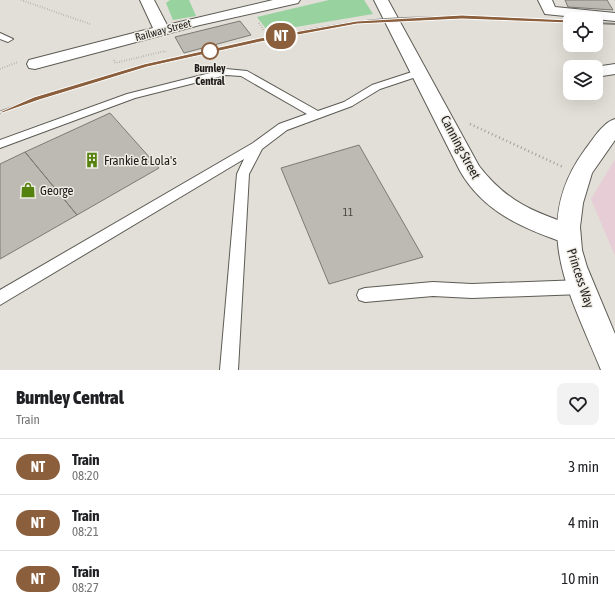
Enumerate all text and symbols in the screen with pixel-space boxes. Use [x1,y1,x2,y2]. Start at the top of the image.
map controls [563,12,603,100]
button: locate [563,12,603,52]
street label: Railway Street [134,17,192,43]
line badge: NT [263,23,299,49]
text: NT [274,28,288,44]
marker: Burnley Central [201,42,219,60]
button: layers [563,60,603,100]
place label: Burnley Central [194,62,226,87]
street label: Canning Street [438,113,484,182]
building icon: Frankie & Lola's [83,151,101,169]
place label: Frankie & Lola's [104,153,177,168]
shop icon: George [19,181,37,199]
place label: George [40,183,74,198]
house number: 11 [343,206,353,218]
street label: Princess Way [564,247,597,310]
button: heart [557,383,599,425]
text: Burnley Central [16,386,124,408]
text: Train [16,412,40,427]
text: Train [72,451,100,468]
text: 3 min [568,458,599,475]
text: NT [31,459,45,475]
text: 08:20 [72,468,99,483]
text: Train [72,507,100,524]
text: 4 min [568,514,599,531]
text: NT [31,515,45,531]
text: 08:21 [72,524,99,539]
text: Train [72,563,100,580]
text: 10 min [561,570,599,587]
text: NT [31,571,45,587]
text: 08:27 [72,580,99,595]

